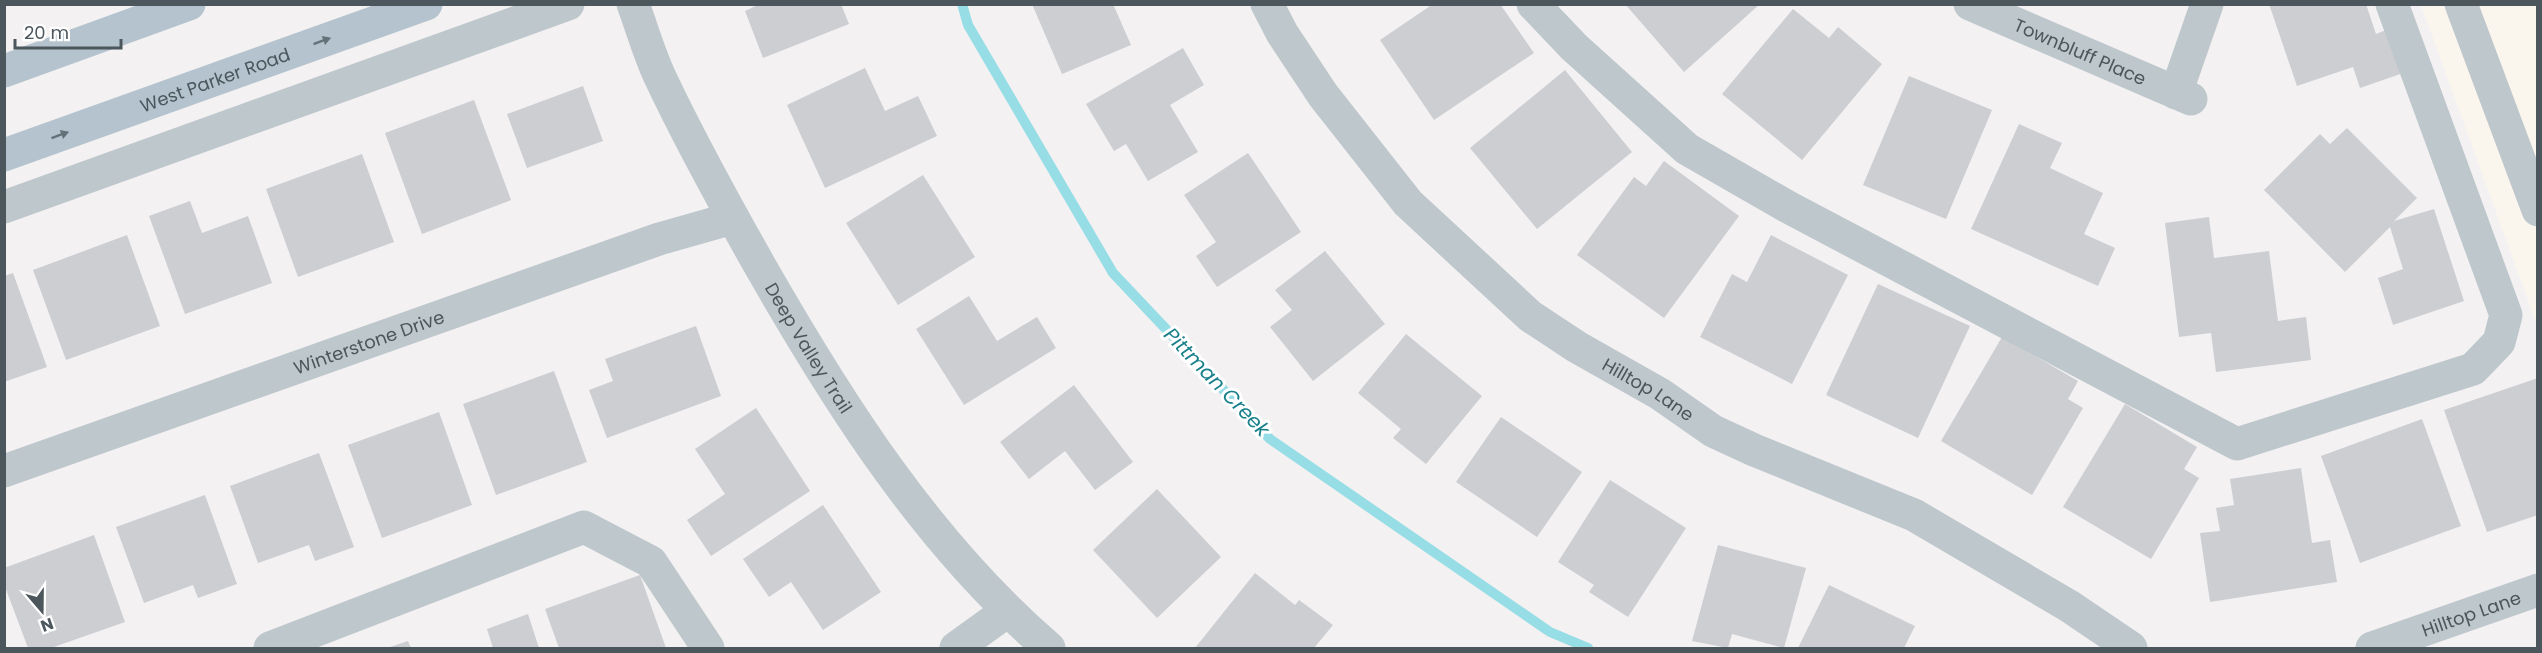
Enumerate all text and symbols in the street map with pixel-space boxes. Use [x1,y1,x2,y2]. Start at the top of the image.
scale bar [15,12,122,50]
street label: Townbluff Place [2010,12,2150,91]
text: 20 m [24,20,69,45]
one-way arrow [314,36,332,46]
street label: West Parker Road [136,41,293,118]
one-way arrow [51,130,69,140]
street label: Deep Valley Trail [760,278,859,418]
street label: Winterstone Drive [290,304,448,380]
water label: Pittman Creek [1158,321,1278,444]
street label: Hilltop Lane [1598,352,1699,427]
north arrow [12,581,72,641]
street label: Hilltop Lane [2418,584,2524,642]
text: N [37,612,57,637]

